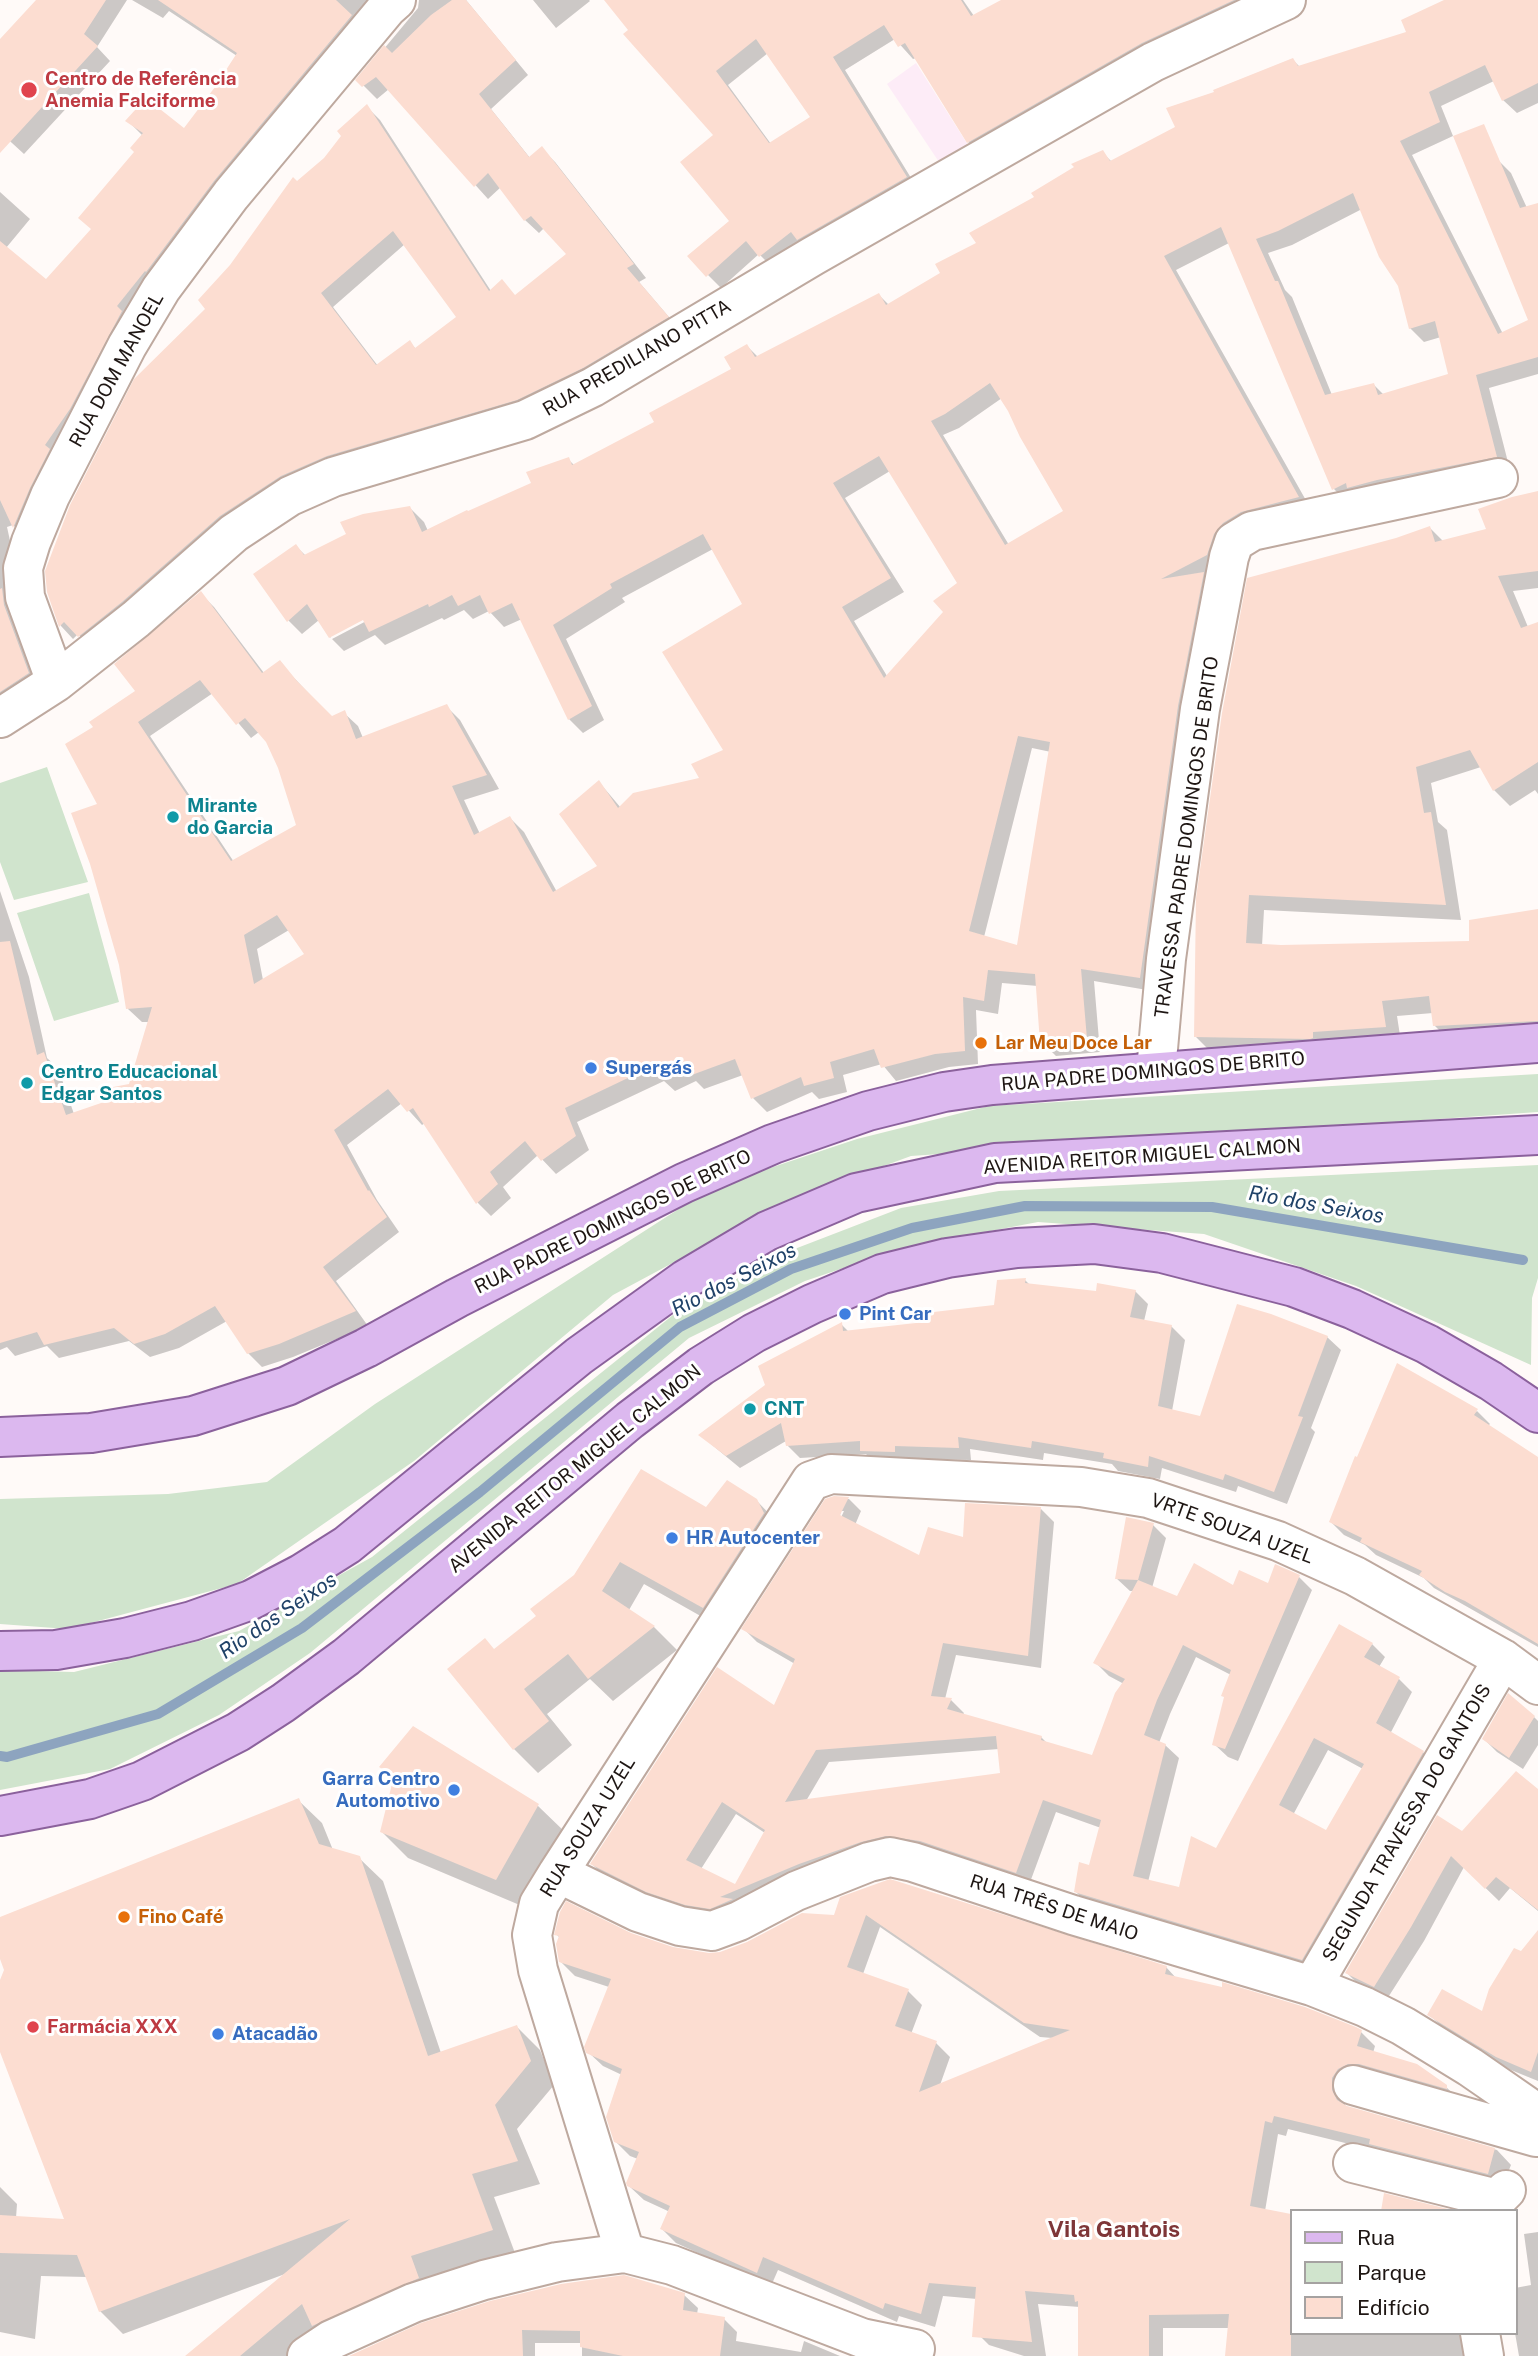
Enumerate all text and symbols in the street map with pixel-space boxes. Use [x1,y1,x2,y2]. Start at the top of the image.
place label: Centro de Referência Anemia Falciforme [45,68,236,112]
marker: Centro de Referência Anemia Falciforme [19,80,39,100]
street label: RUA DOM MANOEL [65,289,169,451]
street label: RUA PREDILIANO PITTA [539,295,735,421]
street label: TRAVESSA PADRE DOMINGOS DE BRITO [1150,655,1224,1019]
place label: Mirante do Garcia [187,795,273,839]
marker: Mirante do Garcia [165,809,181,825]
place label: Lar Meu Doce Lar [995,1032,1152,1054]
marker: Lar Meu Doce Lar [973,1035,989,1051]
street label: RUA PADRE DOMINGOS DE BRITO [1000,1047,1306,1097]
place label: Supergás [605,1057,692,1079]
marker: Supergás [583,1060,599,1076]
place label: Centro Educacional Edgar Santos [41,1061,218,1105]
marker: Centro Educacional Edgar Santos [19,1075,35,1091]
street label: AVENIDA REITOR MIGUEL CALMON [982,1135,1302,1179]
street label: RUA PADRE DOMINGOS DE BRITO [471,1145,755,1299]
water label: Rio dos Seixos [1246,1181,1386,1229]
water label: Rio dos Seixos [667,1238,801,1322]
place label: Pint Car [859,1303,932,1325]
marker: Pint Car [837,1306,853,1322]
street label: AVENIDA REITOR MIGUEL CALMON [444,1360,706,1578]
place label: CNT [764,1398,804,1420]
marker: CNT [742,1401,758,1417]
street label: VRTE SOUZA UZEL [1148,1489,1316,1569]
place label: HR Autocenter [686,1527,820,1549]
marker: HR Autocenter [664,1530,680,1546]
water label: Rio dos Seixos [214,1567,342,1665]
street label: SEGUNDA TRAVESSA DO GANTOIS [1318,1680,1496,1966]
street label: RUA SOUZA UZEL [536,1752,640,1902]
place label: Garra Centro Automotivo [322,1768,440,1812]
marker: Garra Centro Automotivo [446,1782,462,1798]
street label: RUA TRÊS DE MAIO [967,1870,1141,1946]
place label: Fino Café [138,1906,224,1928]
marker: Fino Café [116,1909,132,1925]
place label: Farmácia XXX [47,2016,178,2038]
marker: Farmácia XXX [25,2019,41,2035]
place label: Atacadão [232,2023,318,2045]
marker: Atacadão [210,2026,226,2042]
legend [1290,2209,1517,2335]
district label: Vila Gantois [1048,2216,1180,2244]
text: Rua [1357,2225,1395,2250]
text: Parque [1357,2260,1426,2285]
text: Edifício [1357,2295,1430,2320]

